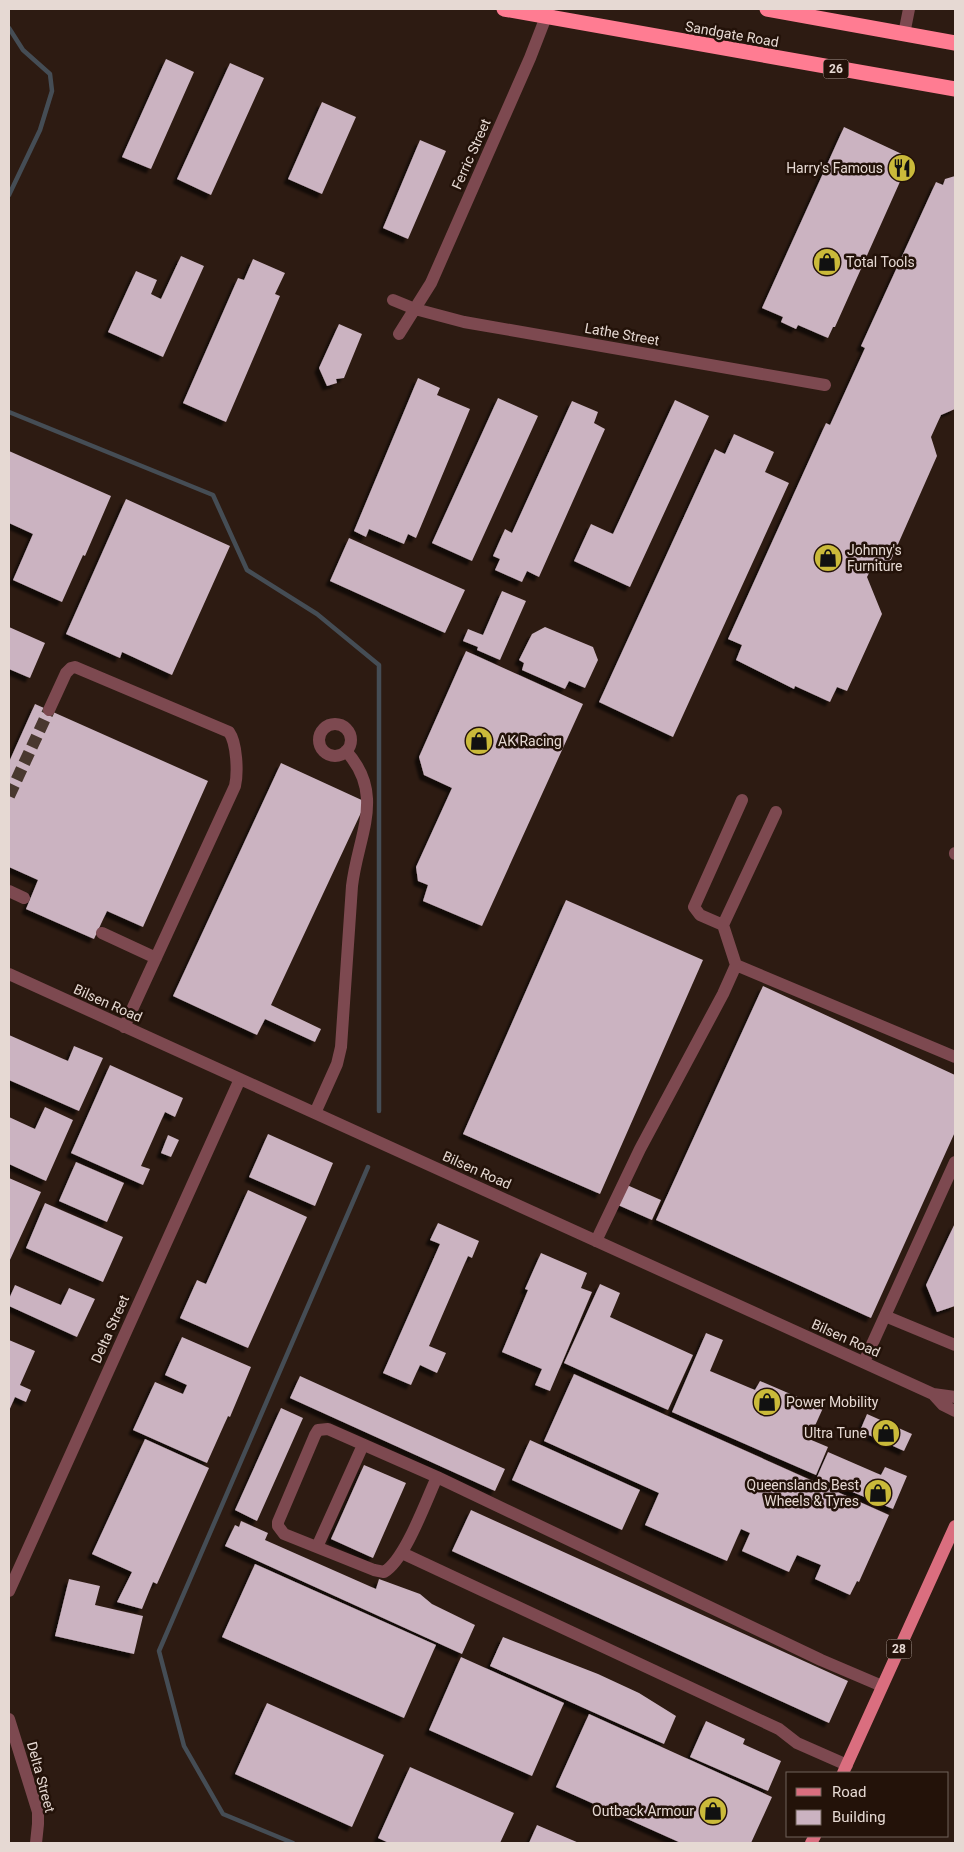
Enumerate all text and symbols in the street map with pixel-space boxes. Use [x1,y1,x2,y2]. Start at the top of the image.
street label: Sandgate Road [684,18,780,50]
road number: 26 [824,60,848,78]
street label: Ferric Street [448,116,494,192]
restaurant icon: Harry's Famous [887,153,917,183]
place label: Harry's Famous [786,160,883,176]
shop icon: Total Tools [812,247,842,277]
place label: Total Tools [846,254,915,270]
street label: Lathe Street [584,320,661,348]
place label: Johnny's Furniture [847,542,903,574]
shop icon: Johnny's Furniture [813,543,843,573]
shop icon: AK Racing [464,726,494,756]
place label: AK Racing [498,733,562,749]
street label: Bilsen Road [71,981,145,1025]
street label: Bilsen Road [440,1148,514,1192]
street label: Delta Street [88,1292,132,1365]
street label: Bilsen Road [809,1316,883,1360]
shop icon: Power Mobility [752,1387,782,1417]
place label: Power Mobility [786,1394,879,1410]
shop icon: Ultra Tune [871,1418,901,1448]
place label: Ultra Tune [804,1425,867,1441]
place label: Queenslands Best Wheels & Tyres [747,1477,859,1509]
shop icon: Queenslands Best Wheels & Tyres [863,1478,893,1508]
road number: 28 [886,1640,912,1658]
street label: Delta Street [24,1740,58,1815]
legend [786,1772,949,1837]
text: Road [832,1783,866,1801]
shop icon: Outback Armour [698,1796,728,1826]
place label: Outback Armour [592,1803,694,1819]
text: Building [832,1808,886,1826]

